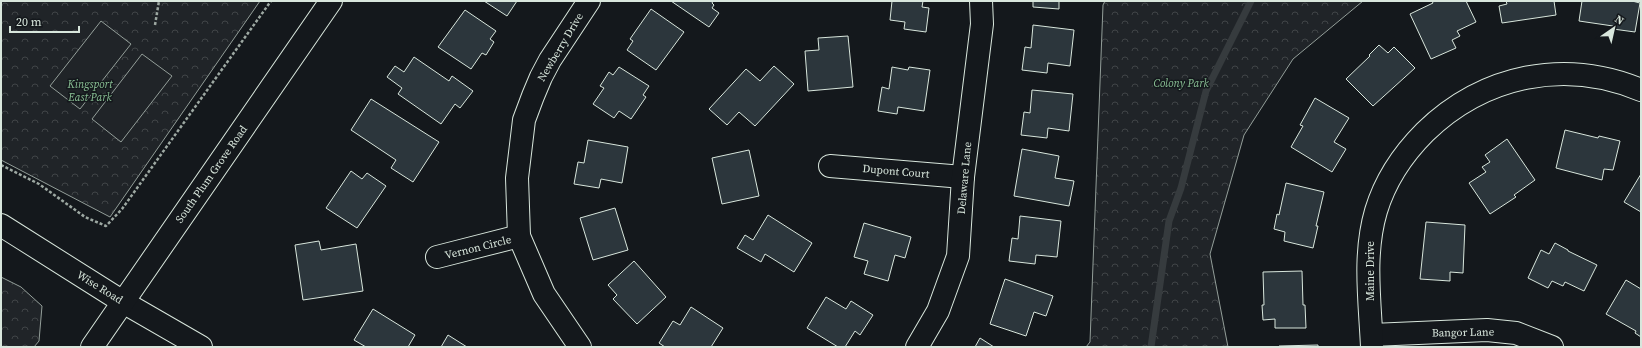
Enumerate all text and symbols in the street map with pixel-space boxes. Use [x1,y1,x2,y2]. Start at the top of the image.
scale bar [10,8,79,34]
north arrow [1594,8,1634,48]
street label: Newberry Drive [534,10,587,84]
text: N [1612,12,1627,29]
text: 20 m [16,14,42,30]
park label: Colony Park [1153,76,1209,91]
park label: Kingsport East Park [66,77,113,105]
street label: South Plum Grove Road [172,122,251,226]
street label: Delaware Lane [954,141,975,215]
street label: Dupont Court [862,161,930,182]
street label: Vernon Circle [443,232,513,263]
street label: Maine Drive [1363,241,1378,301]
street label: Wise Road [74,267,126,308]
street label: Bangor Lane [1432,324,1495,341]

